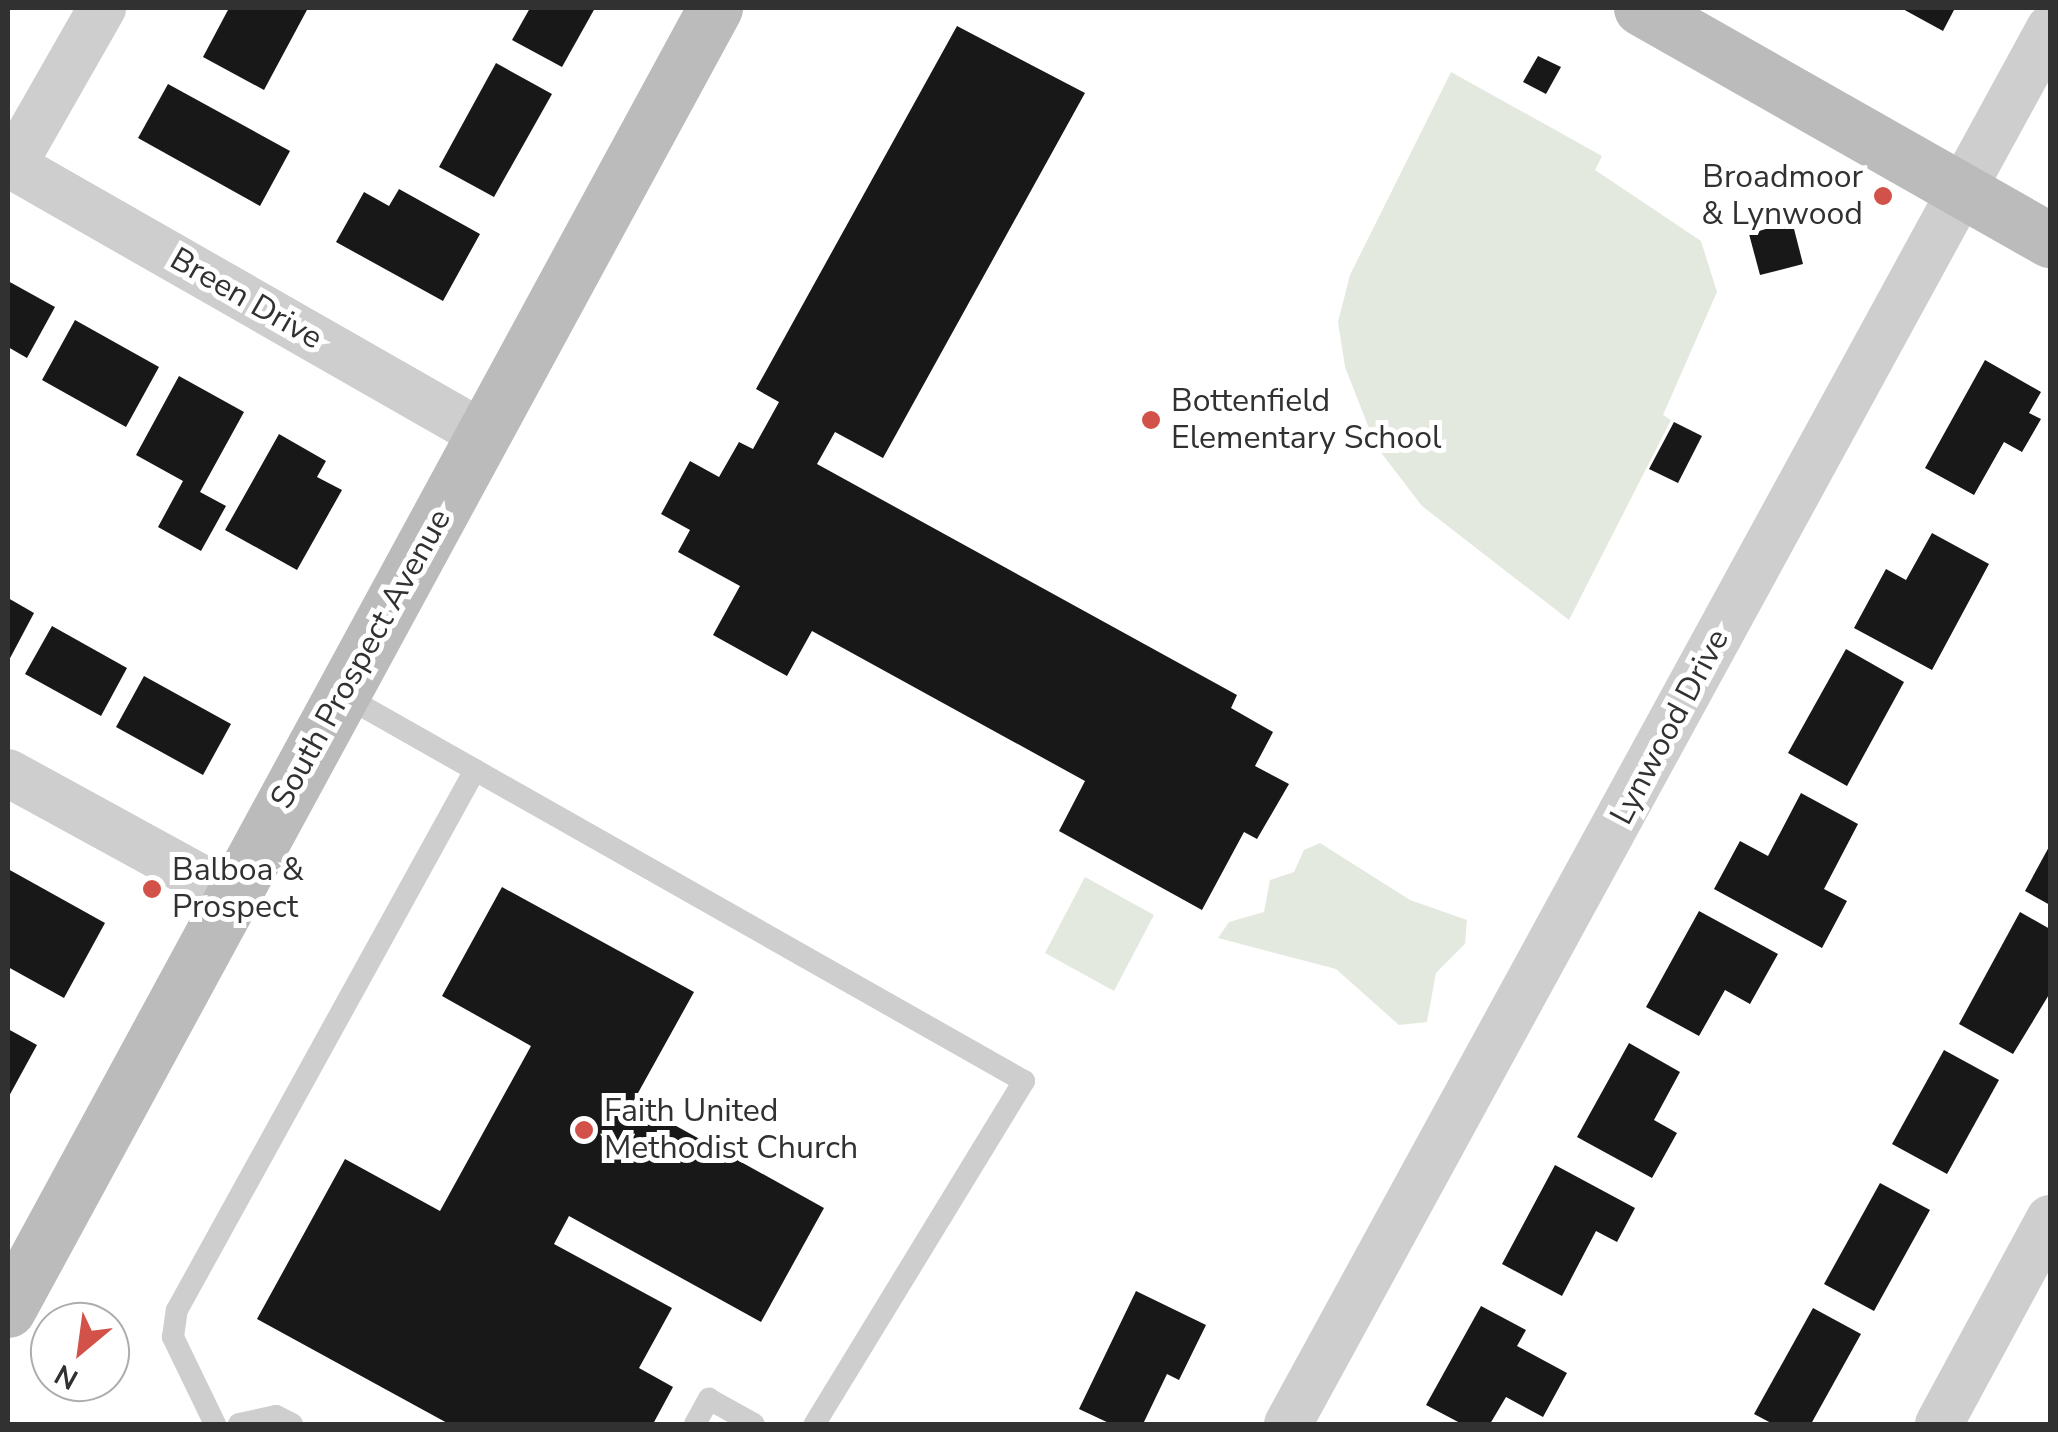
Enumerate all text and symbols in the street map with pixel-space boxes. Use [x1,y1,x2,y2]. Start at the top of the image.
place label: Broadmoor & Lynwood [1701,159,1863,234]
marker: Broadmoor & Lynwood [1872,185,1894,207]
street label: Breen Drive [163,240,329,358]
place label: Bottenfield Elementary School [1171,383,1442,458]
marker: Bottenfield Elementary School [1140,409,1162,431]
street label: South Prospect Avenue [263,503,459,815]
street label: Lynwood Drive [1602,623,1738,831]
place label: Balboa & Prospect [172,852,304,927]
marker: Balboa & Prospect [141,878,163,900]
place label: Faith United Methodist Church [604,1093,858,1168]
marker: Faith United Methodist Church [573,1119,595,1141]
north arrow [30,1302,130,1402]
text: N [48,1355,85,1398]

